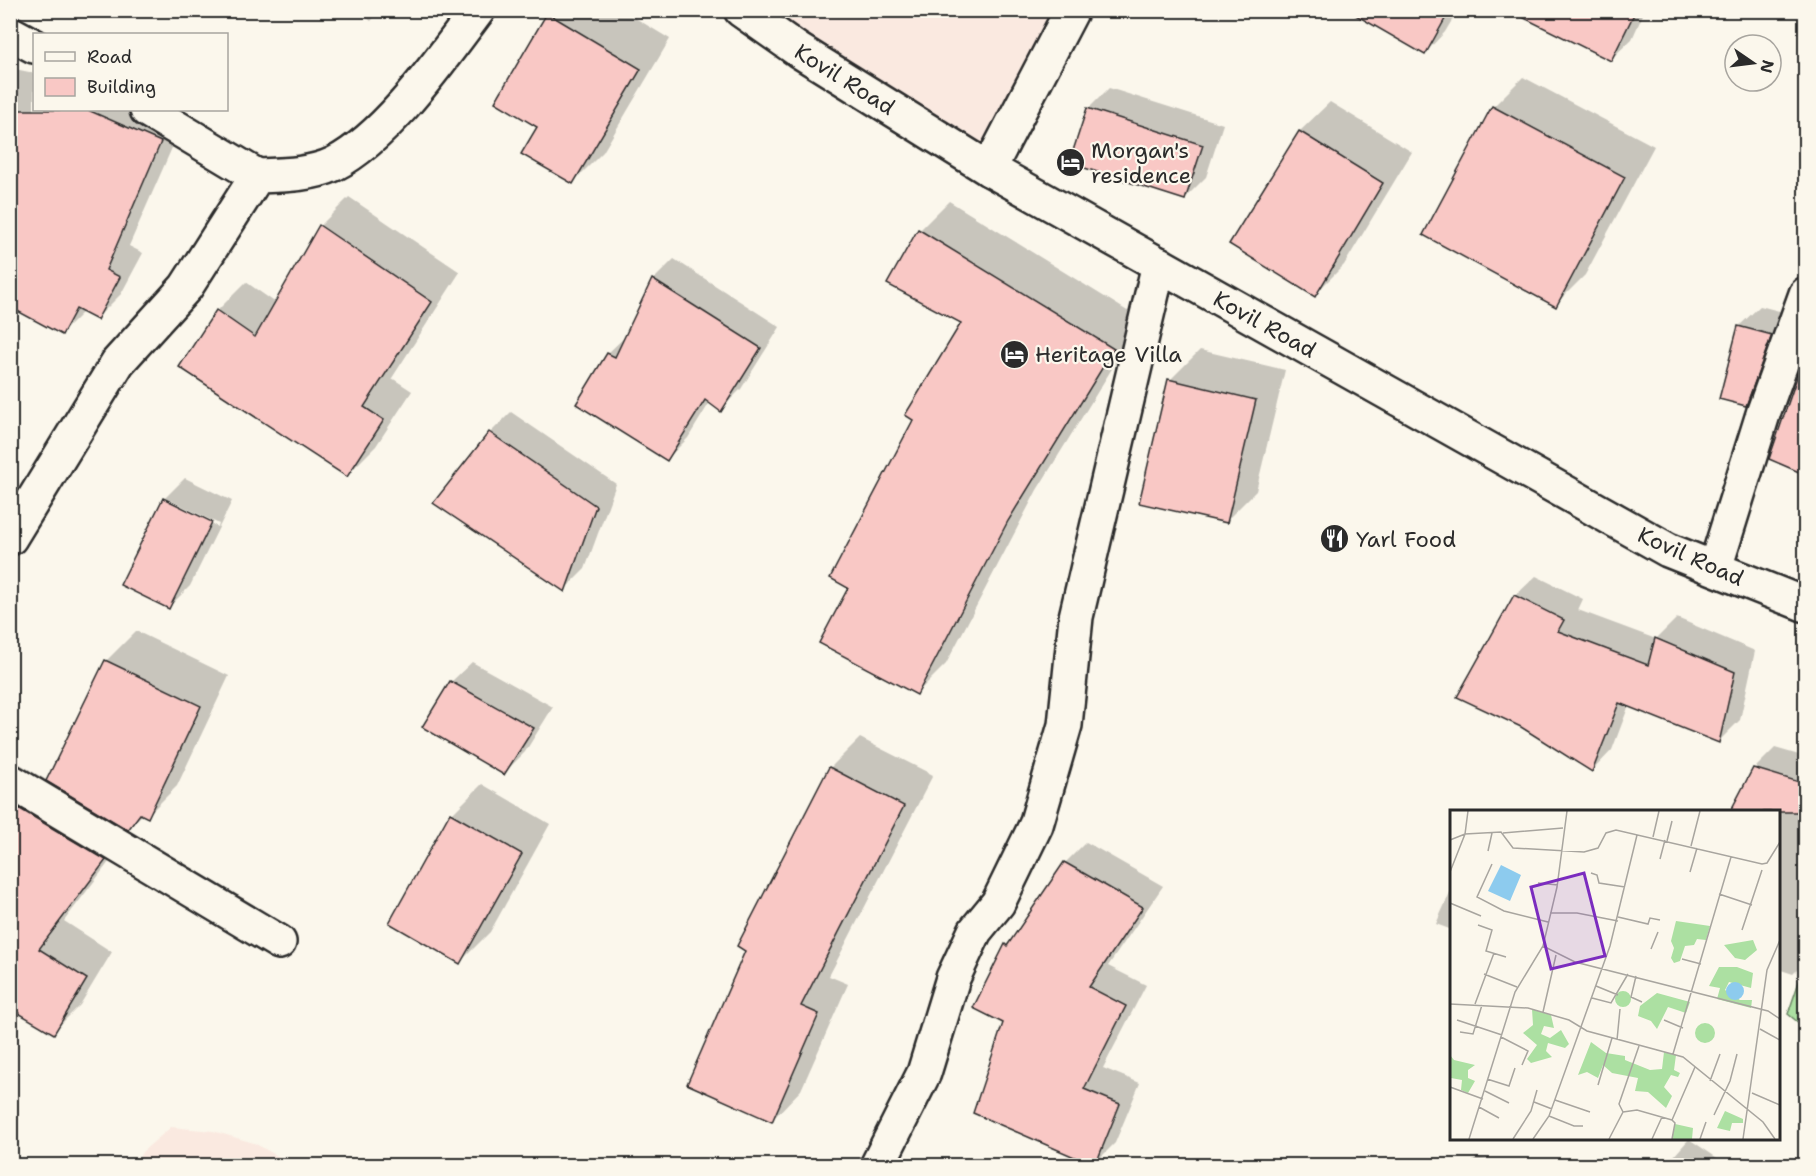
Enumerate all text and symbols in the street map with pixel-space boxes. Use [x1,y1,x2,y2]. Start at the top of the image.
legend [33,33,228,111]
north arrow [1723,33,1783,93]
street label: Kovil Road [789,37,901,122]
text: Road [87,45,132,69]
text: N [1755,58,1779,75]
text: Building [87,75,156,99]
place label: Morgan's residence [1091,136,1191,190]
hotel icon: Morgan's residence [1054,147,1086,179]
street label: Kovil Road [1208,284,1321,365]
hotel icon: Heritage Villa [998,338,1030,370]
place label: Heritage Villa [1035,340,1182,369]
street label: Kovil Road [1633,520,1749,593]
restaurant icon: Yarl Food [1319,523,1351,555]
place label: Yarl Food [1356,525,1456,554]
inset map [1450,810,1780,1140]

